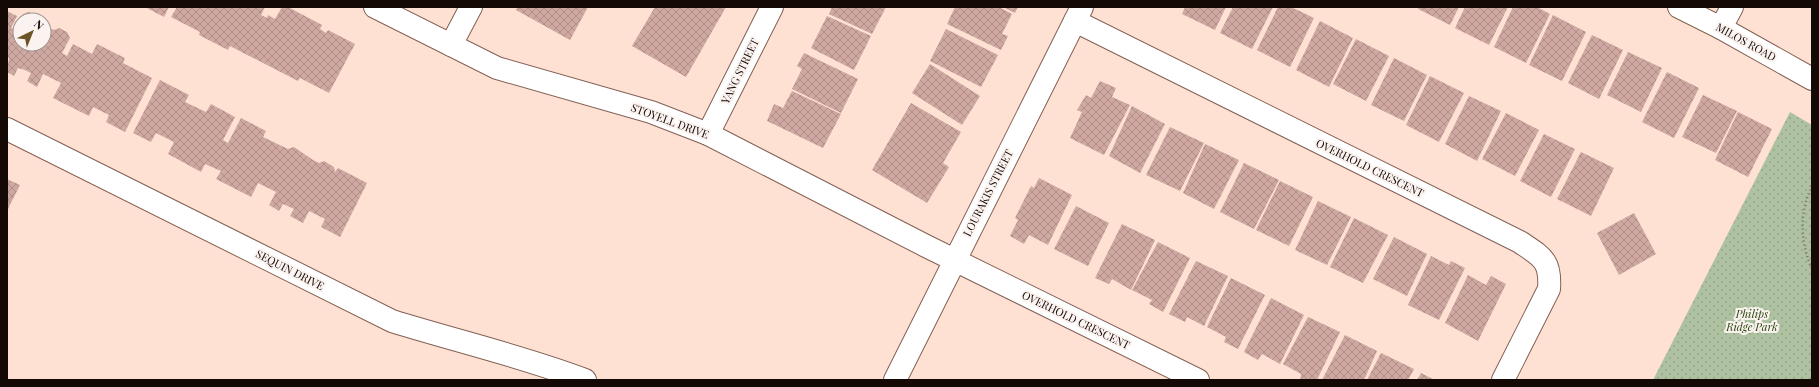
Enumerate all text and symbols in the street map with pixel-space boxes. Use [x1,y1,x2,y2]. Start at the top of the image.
north arrow [12,12,52,52]
text: N [31,16,47,33]
street label: MILOS ROAD [1714,19,1779,64]
street label: YANG STREET [717,35,762,107]
street label: STOYELL DRIVE [629,99,712,142]
street label: OVERHOLD CRESCENT [1314,135,1427,200]
street label: LOURAKIS STREET [959,147,1016,239]
street label: SEQUIN DRIVE [253,246,327,293]
street label: OVERHOLD CRESCENT [1020,287,1133,352]
park label: Philips Ridge Park [1725,306,1778,334]

